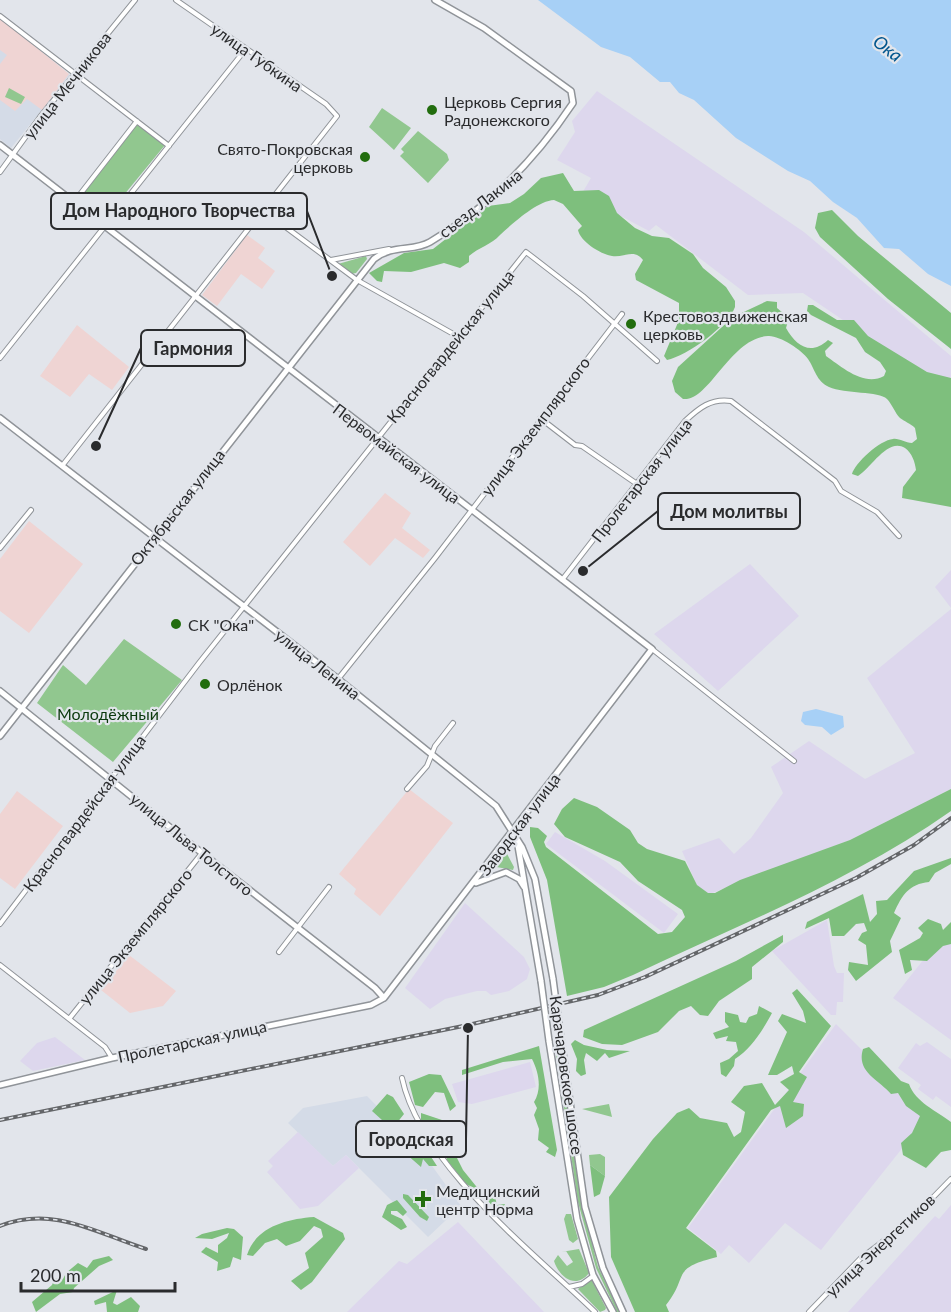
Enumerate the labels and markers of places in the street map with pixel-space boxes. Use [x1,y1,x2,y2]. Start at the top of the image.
place label: Церковь Сергия Радонежского [444,92,562,129]
marker: Церковь Сергия Радонежского [425,103,439,117]
place label: Свято-Покровская церковь [217,139,353,176]
marker: Свято-Покровская церковь [358,150,372,164]
callout: Дом Народного Творчества [51,193,307,229]
place label: Крестовоздвиженская церковь [643,306,808,343]
marker: Крестовоздвиженская церковь [624,317,638,331]
callout: Гармония [141,330,245,366]
callout: Дом молитвы [658,493,800,529]
place label: СК "Ока" [188,615,254,634]
marker: СК "Ока" [169,617,183,631]
place label: Орлёнок [217,675,283,694]
marker: Орлёнок [198,677,212,691]
callout: Городская [356,1121,466,1157]
place label: Медицинский центр Норма [436,1181,540,1218]
marker: Медицинский центр Норма [414,1190,432,1208]

